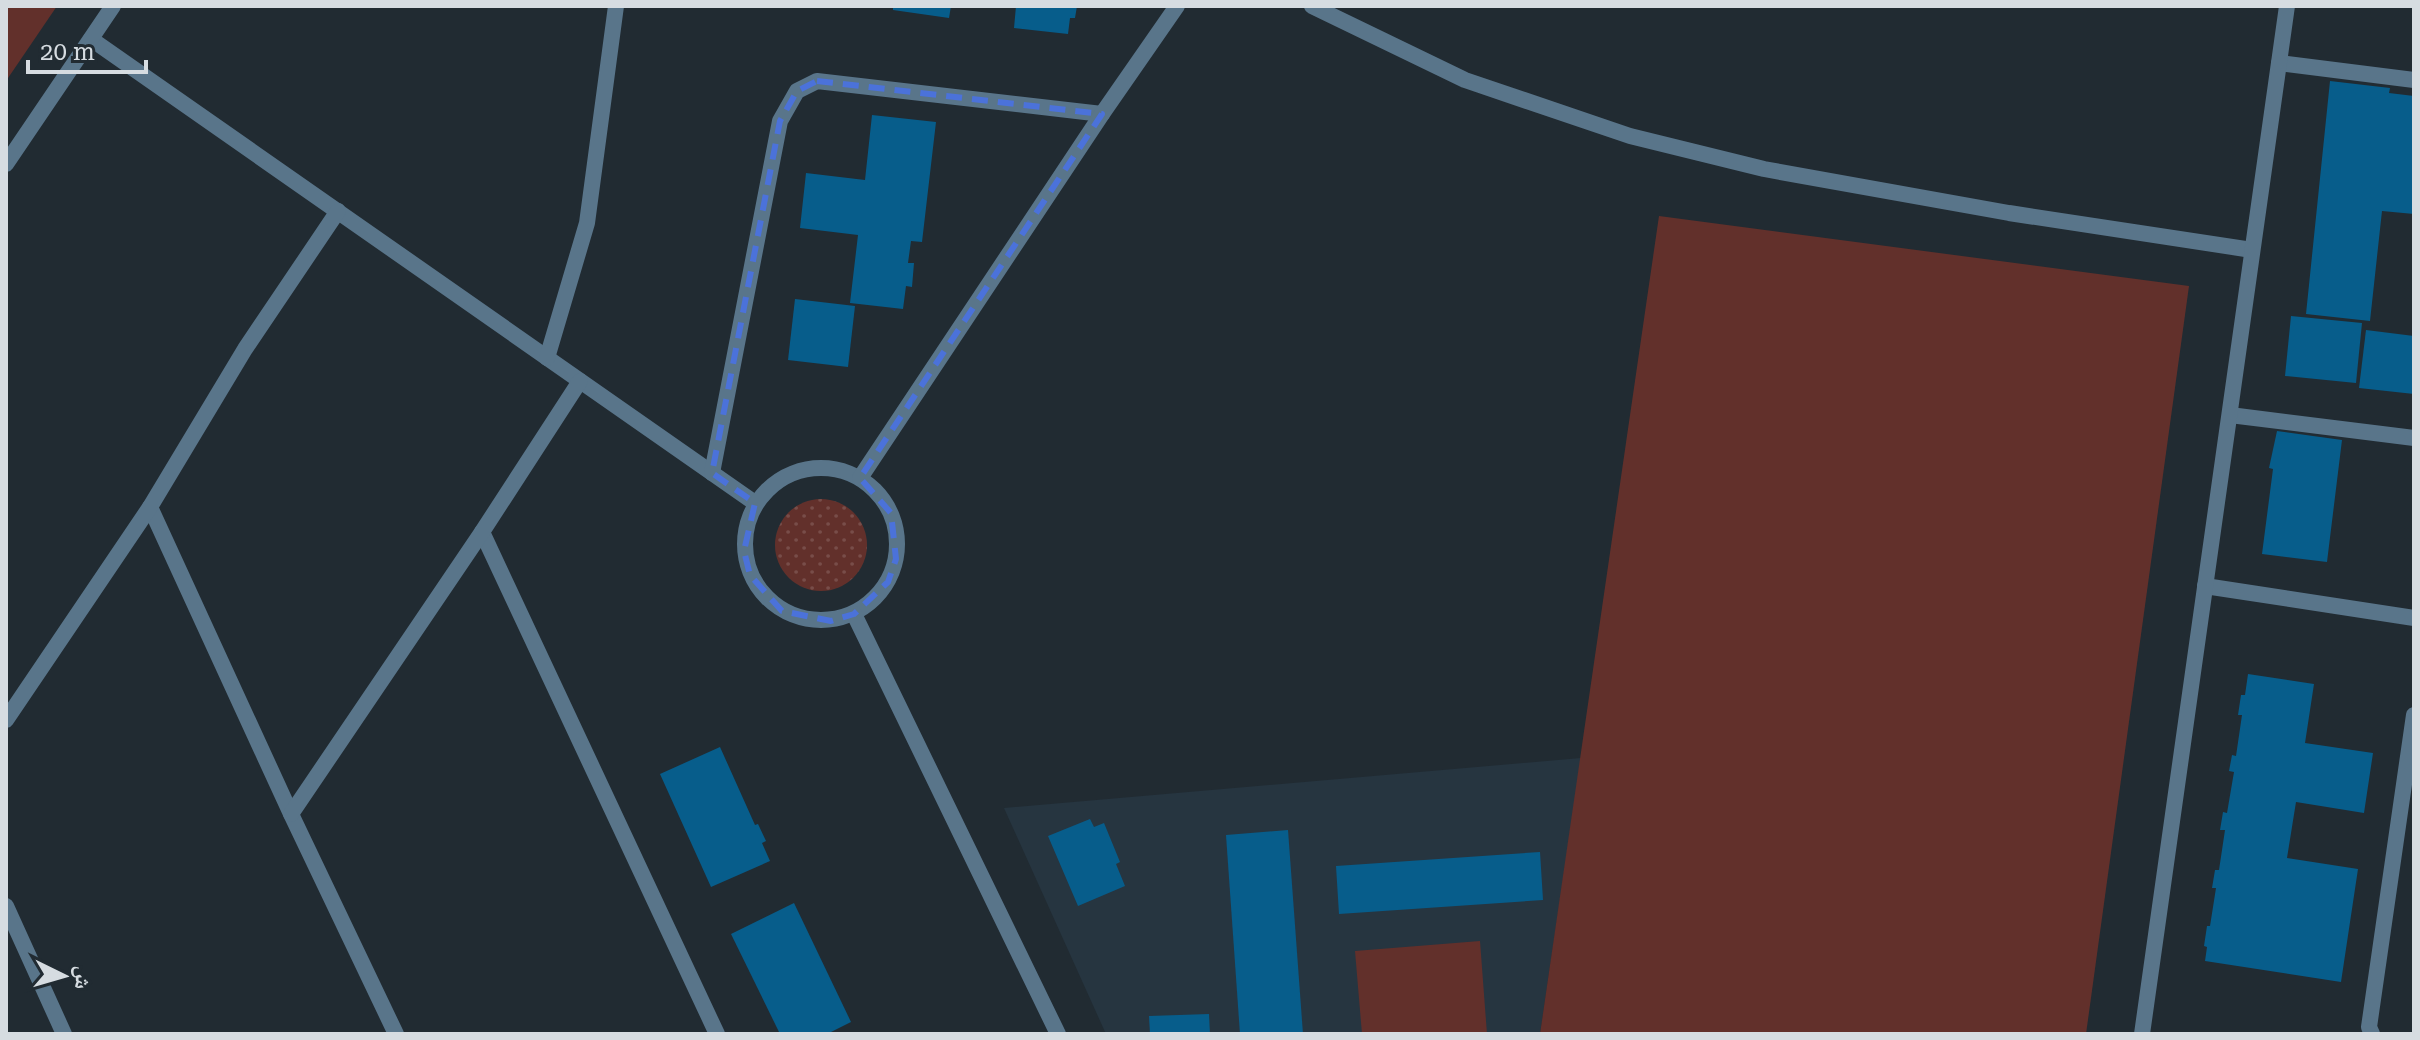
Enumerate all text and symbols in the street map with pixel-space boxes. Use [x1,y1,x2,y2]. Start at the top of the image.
scale bar [28,24,146,74]
text: 20 m [40,38,95,66]
north arrow [24,936,104,1016]
text: ش [69,965,97,990]

